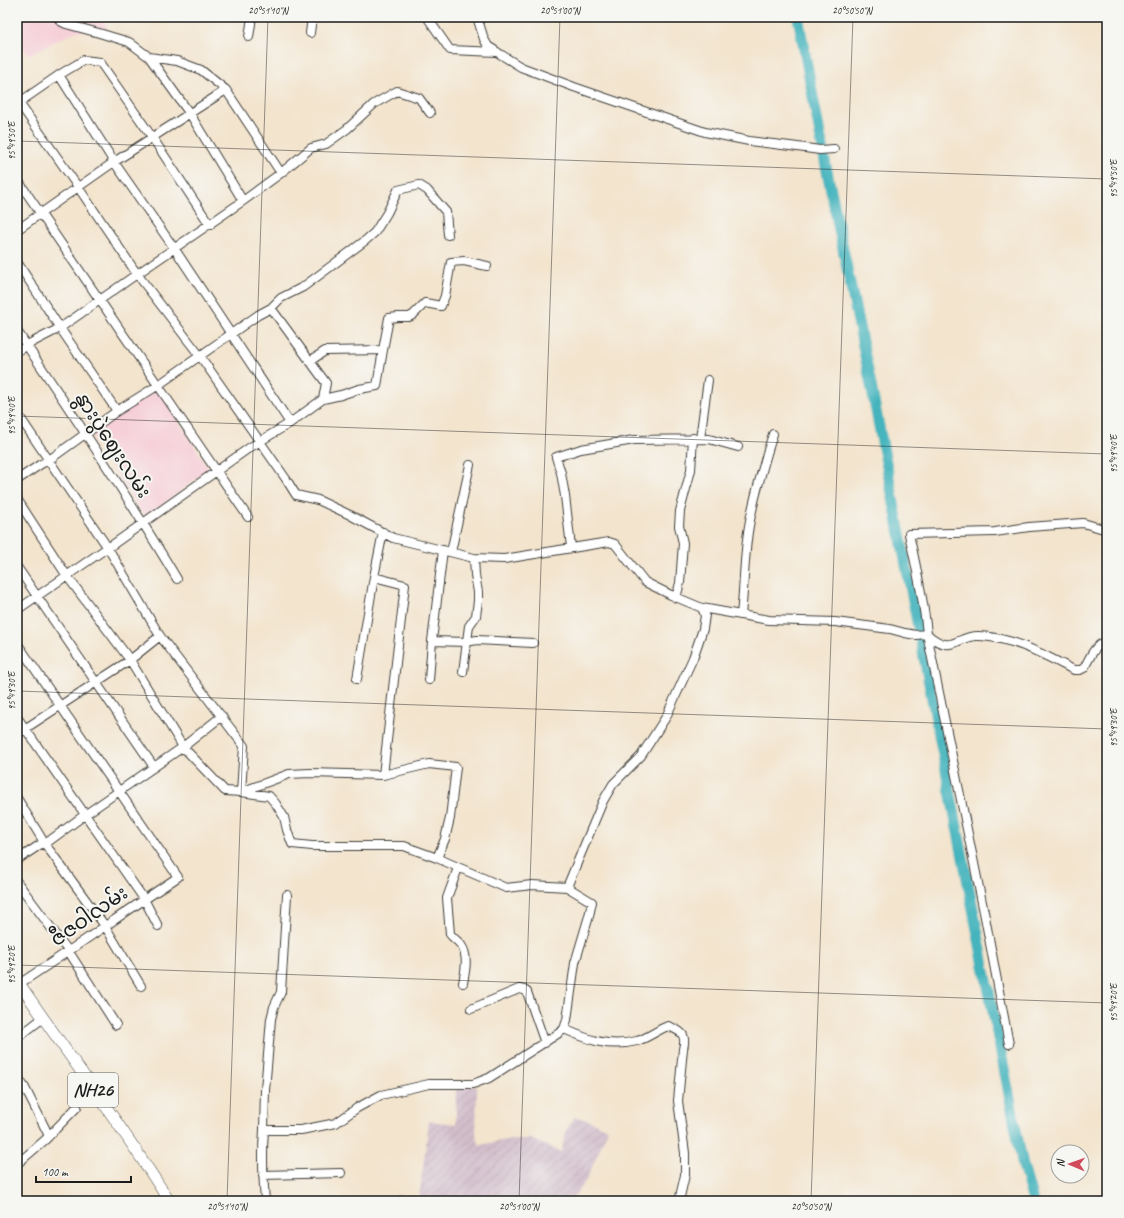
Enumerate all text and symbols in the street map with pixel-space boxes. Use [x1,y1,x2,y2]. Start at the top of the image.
text: 20°51'10"N [248,4,290,17]
text: 20°51'00"N [540,4,582,17]
text: 20°50'50"N [832,4,874,17]
text: 95°49'50"E [5,120,18,160]
text: 95°49'50"E [1107,158,1120,198]
street label: နွားပွဲဈေးလမ်း [67,386,158,505]
text: 95°49'40"E [5,395,18,435]
text: 95°49'40"E [1107,433,1120,473]
text: 95°49'30"E [5,670,18,710]
text: 95°49'30"E [1107,707,1120,747]
street label: ဇီဇဝါလမ်း [44,879,133,952]
text: 95°49'20"E [5,944,18,984]
text: 95°49'20"E [1107,982,1120,1022]
road number: NH26 [68,1073,118,1107]
north arrow [1050,1144,1090,1184]
scale bar [36,1158,131,1184]
text: N [1053,1158,1067,1167]
text: 100 m [42,1164,69,1180]
text: 20°51'10"N [207,1200,249,1213]
text: 20°51'00"N [499,1200,541,1213]
text: 20°50'50"N [791,1200,833,1213]

